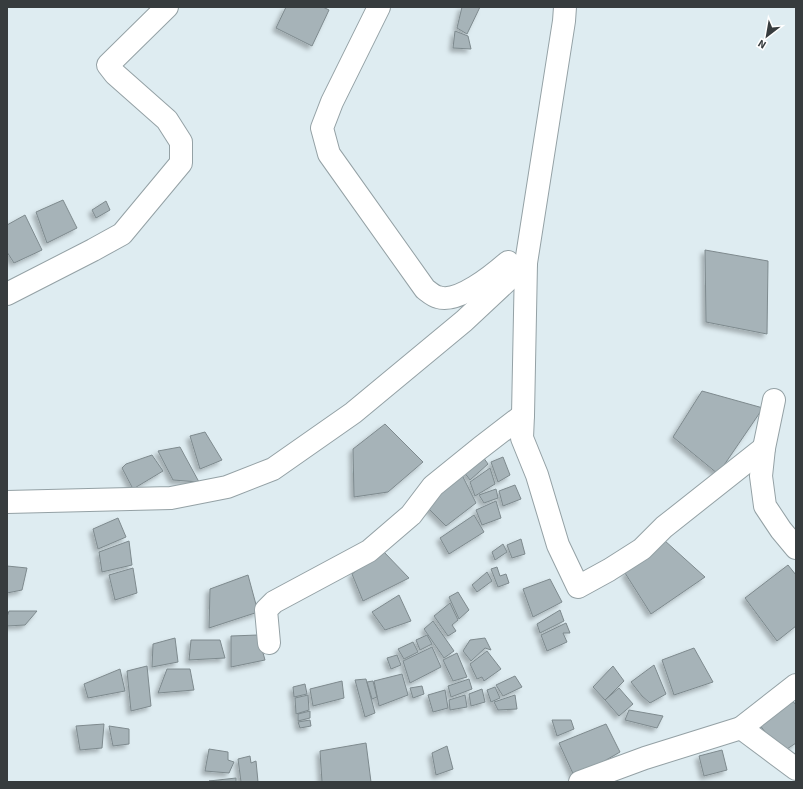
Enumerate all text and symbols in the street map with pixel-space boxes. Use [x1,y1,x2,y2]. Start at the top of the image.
north arrow [747,16,787,56]
text: N [755,36,769,52]

